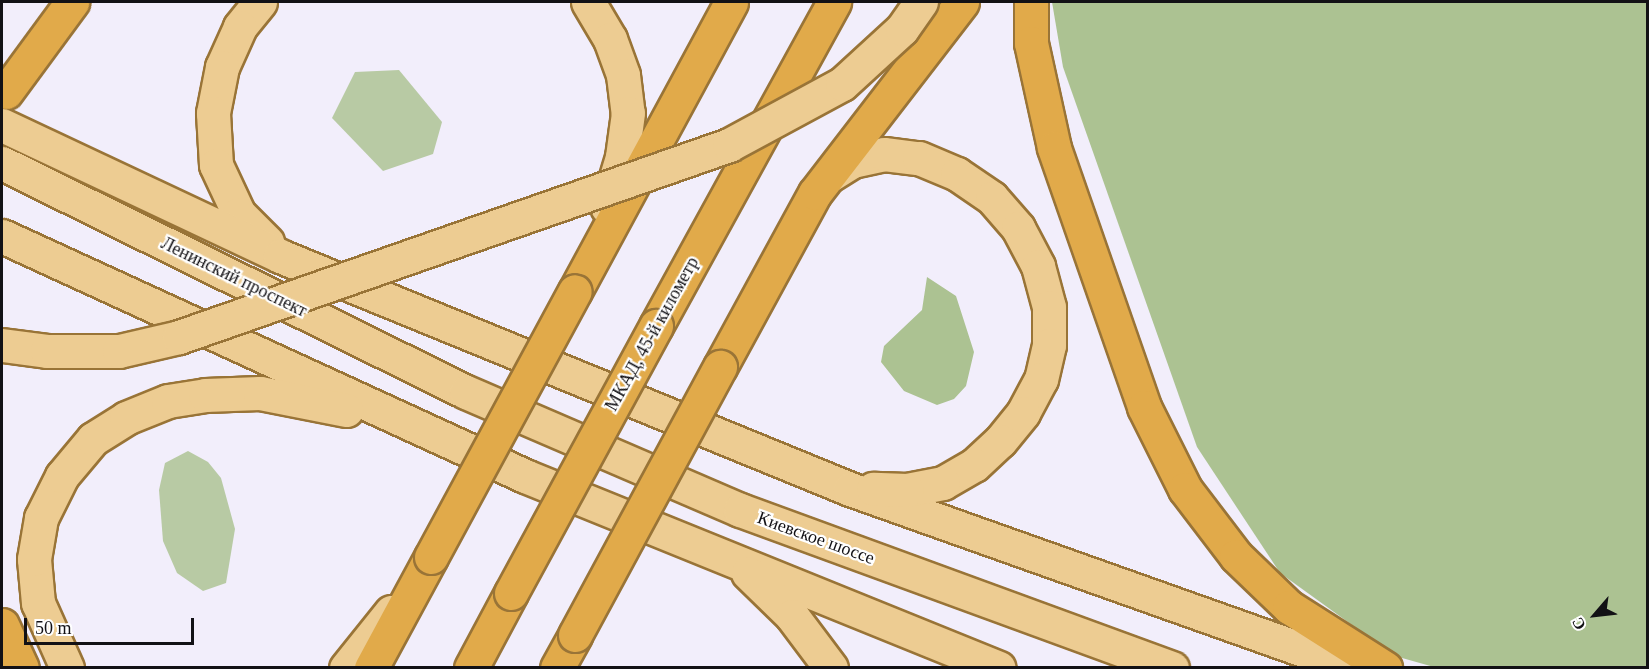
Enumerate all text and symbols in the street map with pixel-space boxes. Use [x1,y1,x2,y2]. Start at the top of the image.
street label: Ленинский проспект [158,232,310,322]
street label: МКАД, 45-й километр [601,253,703,415]
street label: Киевское шоссе [754,507,878,569]
north arrow [1565,585,1625,645]
scale bar [27,606,196,644]
text: С [1568,615,1589,633]
text: 50 m [35,618,72,638]

